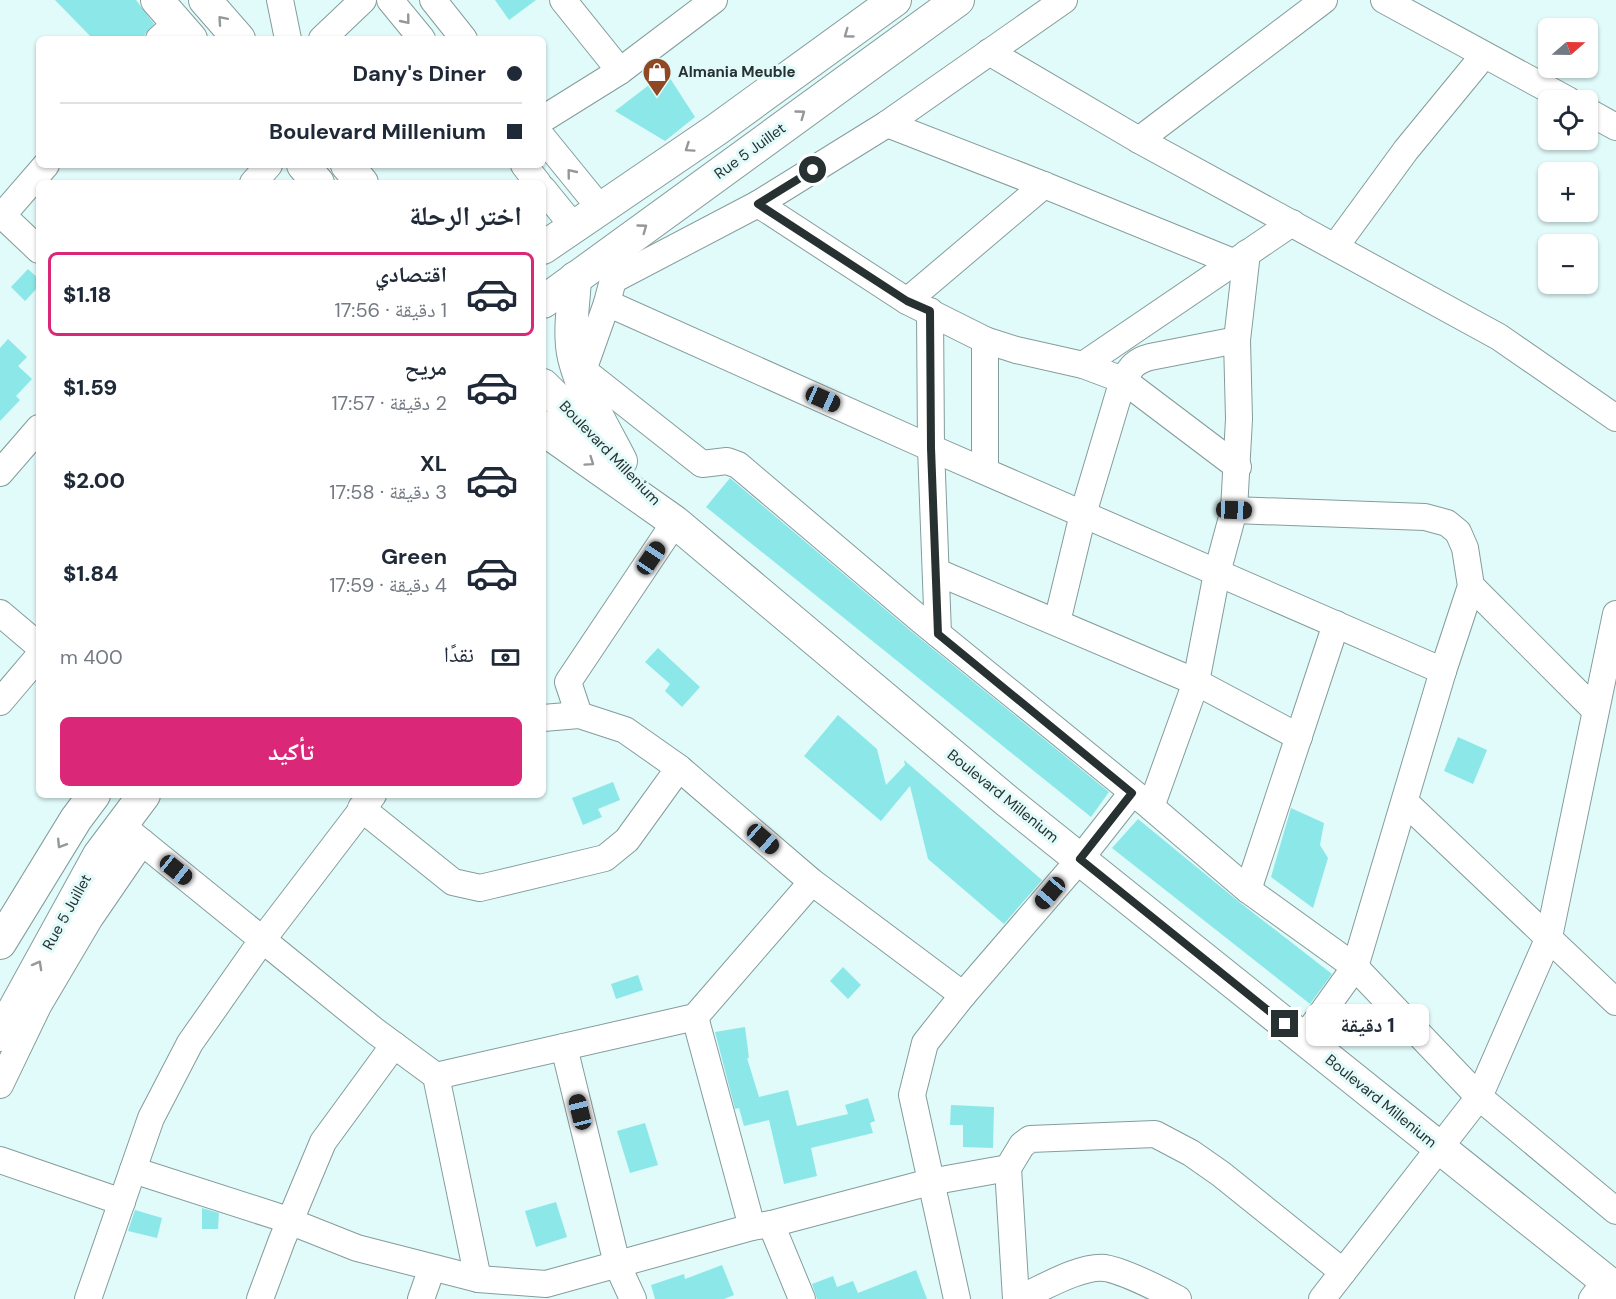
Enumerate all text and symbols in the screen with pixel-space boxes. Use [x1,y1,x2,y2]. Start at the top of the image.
one-way arrow [399,13,410,24]
one-way arrow [218,16,229,26]
north arrow [1538,18,1598,78]
map controls [1538,18,1598,294]
one-way arrow [843,27,854,38]
shop icon: Almania Meuble [641,56,673,98]
text: Dany's Diner [352,59,486,88]
place label: Almania Meuble [678,62,796,82]
button: locate [1538,90,1598,150]
one-way arrow [794,110,805,121]
text: Boulevard Millenium [269,117,486,146]
street label: Rue 5 Juillet [710,118,790,184]
one-way arrow [685,141,696,152]
route start [799,156,826,183]
button: + [1538,162,1598,222]
one-way arrow [568,169,579,180]
text: اختر الرحلة [409,198,522,233]
one-way arrow [637,225,648,236]
button: − [1538,234,1598,294]
text: اقتصادي [375,260,447,289]
icon: car [465,267,519,321]
text: $1.18 [63,280,111,309]
text: 1 دقيقة · 17:56 [334,297,447,323]
text: مريح [404,353,447,382]
icon: car [465,360,519,414]
text: $1.59 [63,373,117,402]
car [803,383,843,415]
text: 2 دقيقة · 17:57 [331,390,447,416]
street label: Boulevard Millenium [555,396,665,510]
text: XL [420,449,447,478]
icon: car [465,453,519,507]
one-way arrow [583,455,594,466]
text: $2.00 [63,466,125,495]
text: 3 دقيقة · 17:58 [329,479,447,505]
car [1216,500,1252,520]
car [633,538,669,578]
text: Green [381,542,447,571]
icon: car [465,546,519,600]
text: $1.84 [63,559,119,588]
text: 4 دقيقة · 17:59 [329,572,447,598]
text: نقدًا [444,640,474,669]
icon: cash [489,641,522,674]
text: 400 m [60,644,123,670]
button: تأكيد [60,717,522,786]
street label: Boulevard Millenium [943,745,1063,847]
car [744,820,782,858]
one-way arrow [57,838,69,848]
car [156,852,196,888]
street label: Rue 5 Juillet [38,870,96,953]
car [1032,873,1068,913]
one-way arrow [31,961,42,971]
callout: 1 دقيقة [1306,1003,1429,1045]
route end [1271,1010,1298,1037]
text: 1 دقيقة [1340,1012,1395,1038]
street label: Boulevard Millenium [1321,1050,1441,1152]
car [567,1092,593,1132]

